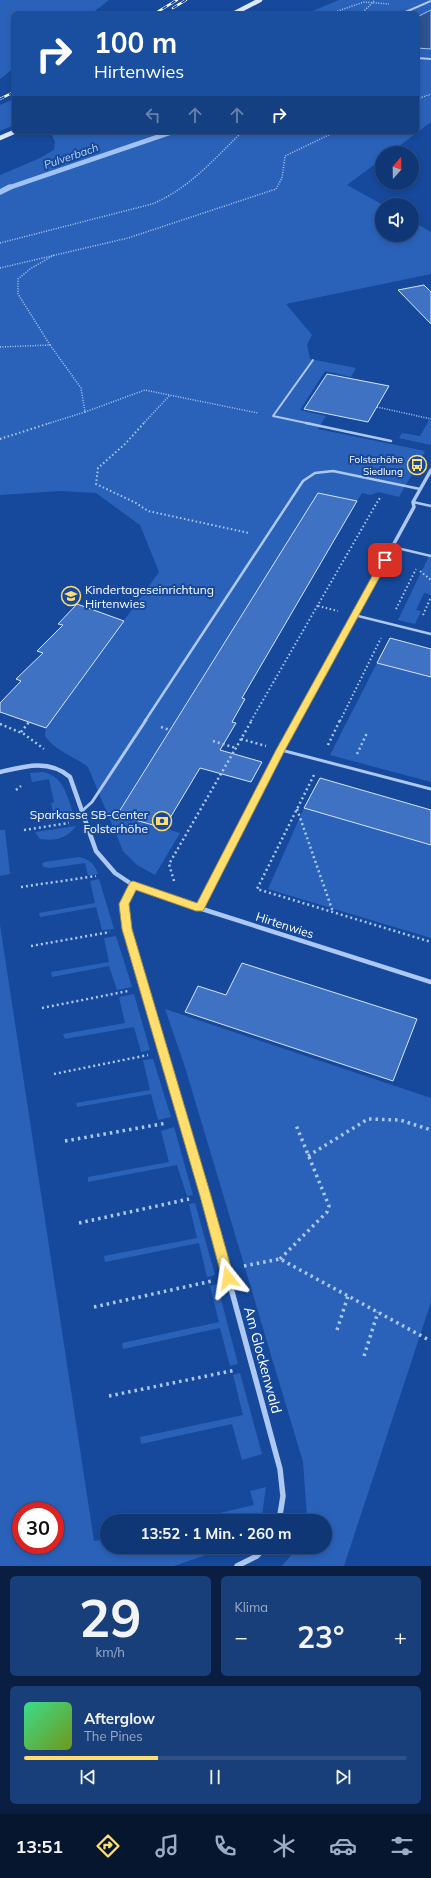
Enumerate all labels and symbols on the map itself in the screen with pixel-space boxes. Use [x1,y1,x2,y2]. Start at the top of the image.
water label: Pulverbach [42,140,100,172]
north arrow [375,146,419,190]
place label: Folsterhöhe Siedlung [349,453,403,478]
bus stop icon: Folsterhöhe Siedlung [406,454,428,476]
pin [368,543,402,577]
place label: Kindertageseinrichtung Hirtenwies [85,582,214,611]
school or university icon: Kindertageseinrichtung Hirtenwies [60,585,82,607]
place label: Sparkasse SB-Center Folsterhöhe [30,807,149,836]
bank icon: Sparkasse SB-Center Folsterhöhe [151,810,173,832]
street label: Hirtenwies [254,909,316,941]
position arrow [207,1257,249,1299]
street label: Am Glockenwald [240,1305,286,1415]
speed limit sign: 30 [12,1502,64,1554]

